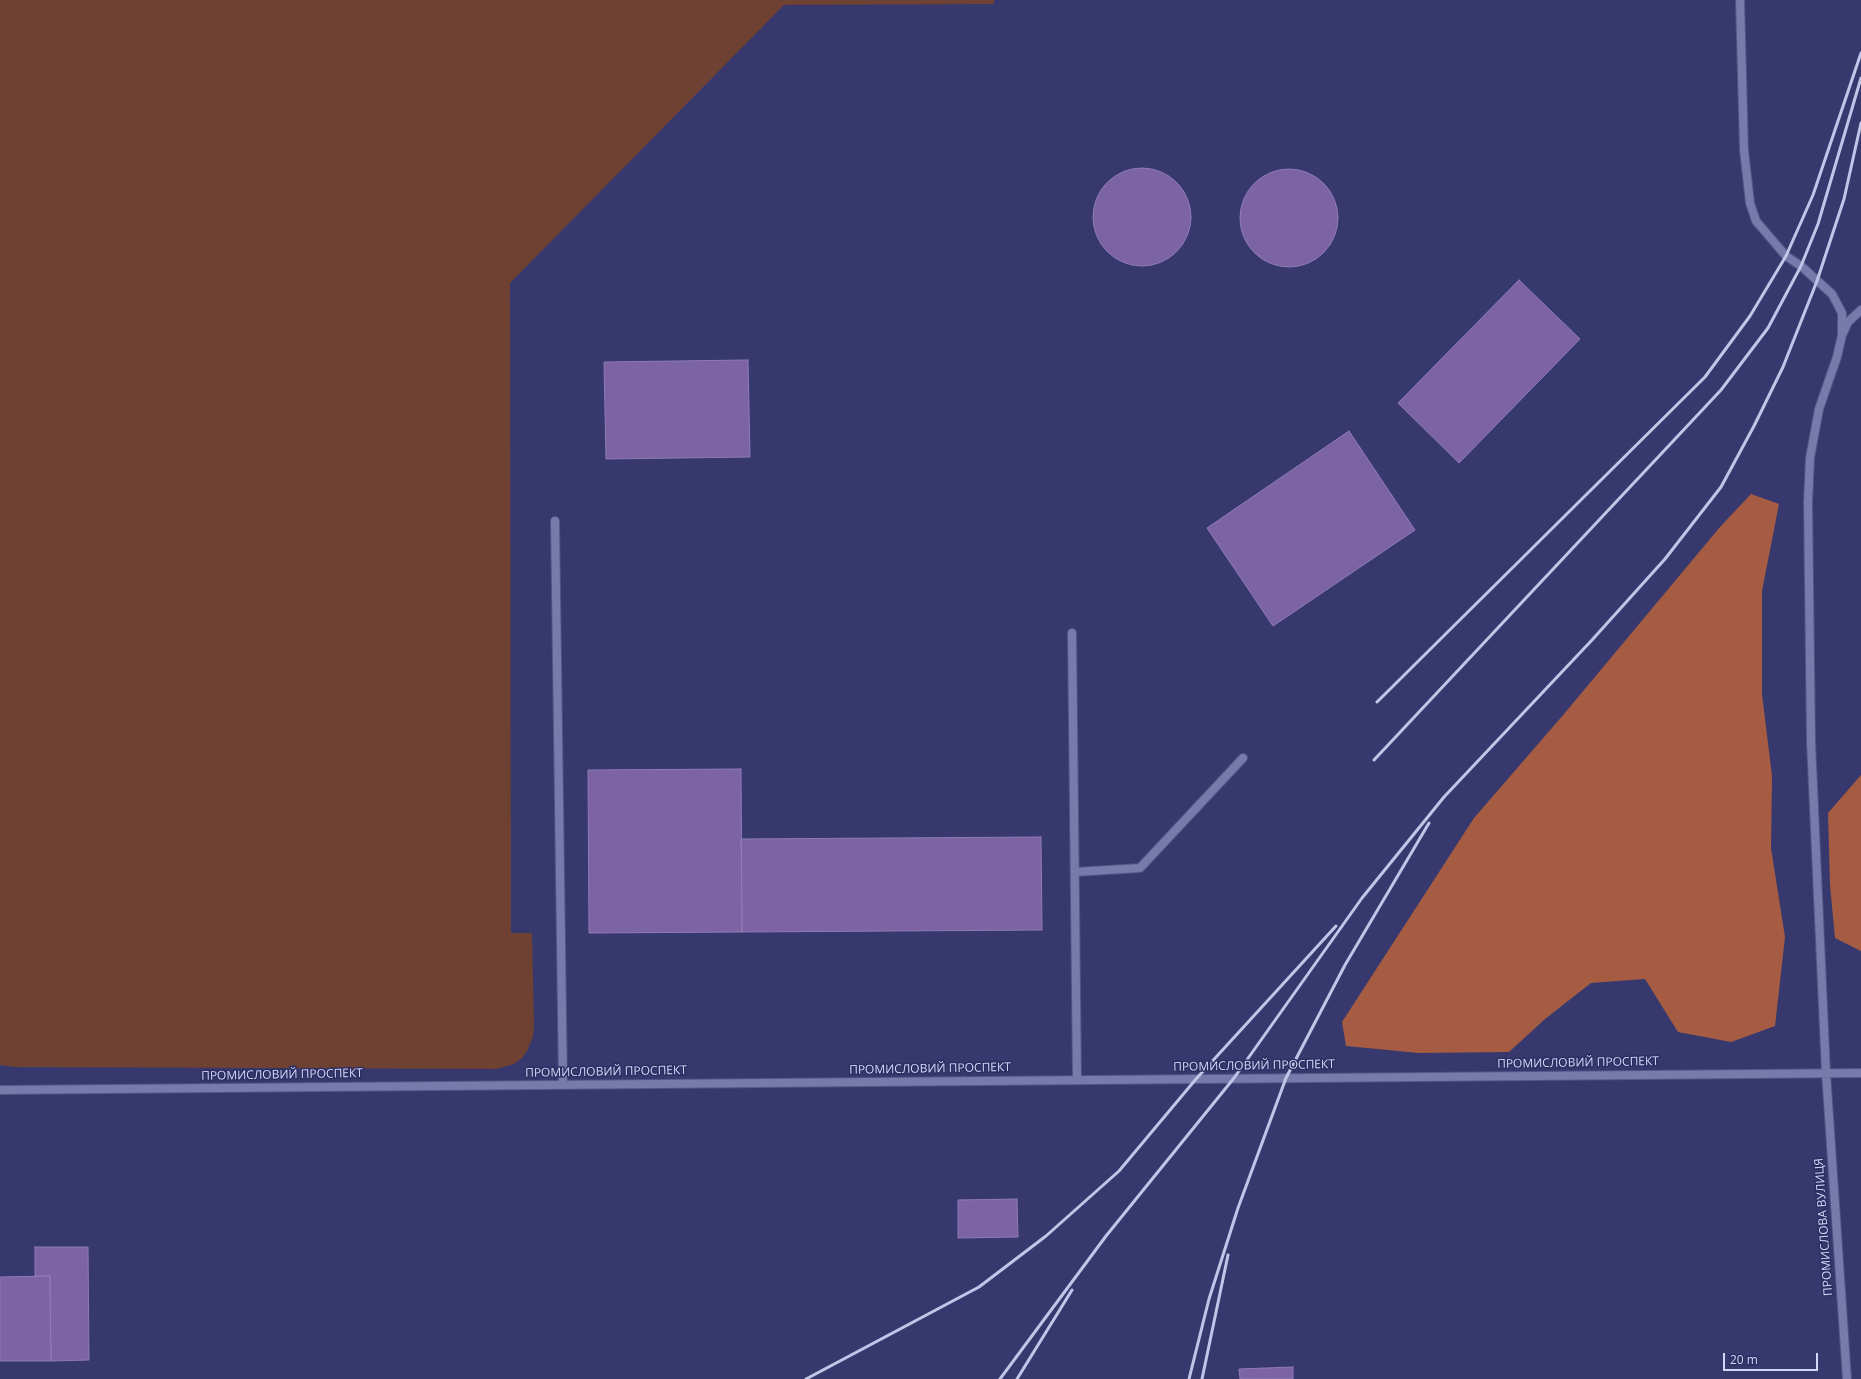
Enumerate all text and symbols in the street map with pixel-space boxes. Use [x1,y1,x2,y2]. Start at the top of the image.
street label: ПРОМИСЛОВИЙ ПРОСПЕКТ [1497,1054,1659,1072]
street label: ПРОМИСЛОВИЙ ПРОСПЕКТ [1173,1057,1335,1075]
street label: ПРОМИСЛОВИЙ ПРОСПЕКТ [849,1060,1011,1078]
street label: ПРОМИСЛОВИЙ ПРОСПЕКТ [525,1063,687,1081]
street label: ПРОМИСЛОВИЙ ПРОСПЕКТ [201,1066,363,1084]
street label: ПРОМИСЛОВА ВУЛИЦЯ [1812,1158,1836,1296]
scale bar [1725,1345,1820,1371]
text: 20 m [1730,1351,1758,1368]

